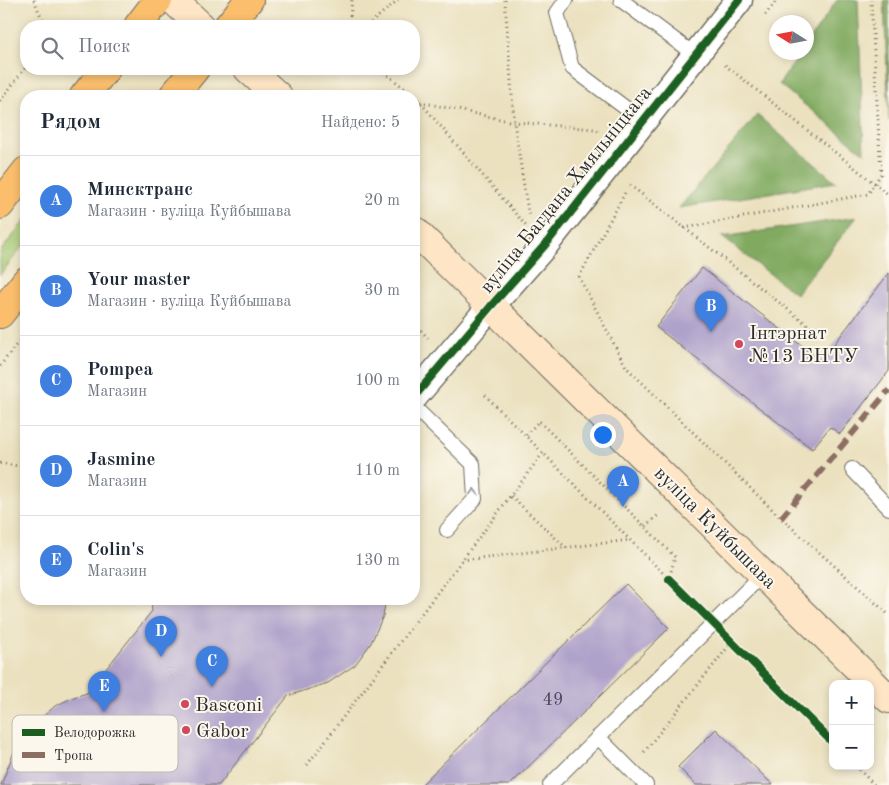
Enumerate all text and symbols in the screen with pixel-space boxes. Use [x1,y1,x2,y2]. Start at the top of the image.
north arrow [769,15,814,60]
search box [20,20,420,75]
icon: search [38,34,66,62]
text: Поиск [78,38,130,57]
street label: вуліца Багдана Хмяльніцкага [477,83,656,297]
text: Рядом [40,112,101,133]
text: Найдено: 5 [321,115,400,131]
text: Минсктранс [87,181,193,200]
text: A [50,193,62,209]
text: 20 m [364,193,400,209]
text: Магазин · вуліца Куйбышава [87,204,291,220]
text: Your master [87,271,190,290]
text: B [50,283,62,299]
text: 30 m [364,283,400,299]
pin: B [695,291,727,332]
text: Магазин · вуліца Куйбышава [87,294,291,310]
place label: Інтэрнат №13 БНТУ [749,324,859,367]
marker: Інтэрнат №13 БНТУ [733,338,745,350]
text: Pompea [87,361,153,380]
text: C [51,373,61,389]
text: 100 m [355,373,400,389]
text: Магазин [87,384,147,400]
your location [590,422,616,448]
text: Jasmine [87,451,155,470]
text: D [50,463,62,479]
text: 110 m [355,463,400,479]
street label: вуліца Куйбышава [650,463,780,593]
pin: A [607,466,639,507]
text: Магазин [87,474,147,490]
one-way arrow [469,487,479,495]
text: Colin's [87,541,144,560]
text: E [50,553,62,569]
text: 130 m [355,553,400,569]
text: Магазин [87,564,147,580]
pin: D [145,616,177,657]
pin: C [196,646,228,687]
pin: E [88,671,120,712]
map controls [829,680,874,770]
button: + [829,680,874,725]
house number: 49 [543,691,563,709]
place label: Basconi [195,696,262,716]
marker: Basconi [179,698,191,710]
legend [12,715,178,772]
place label: Gabor [196,722,249,742]
marker: Gabor [180,724,192,736]
button: − [829,725,874,770]
text: Велодорожка [54,726,136,740]
text: Тропа [54,749,93,763]

